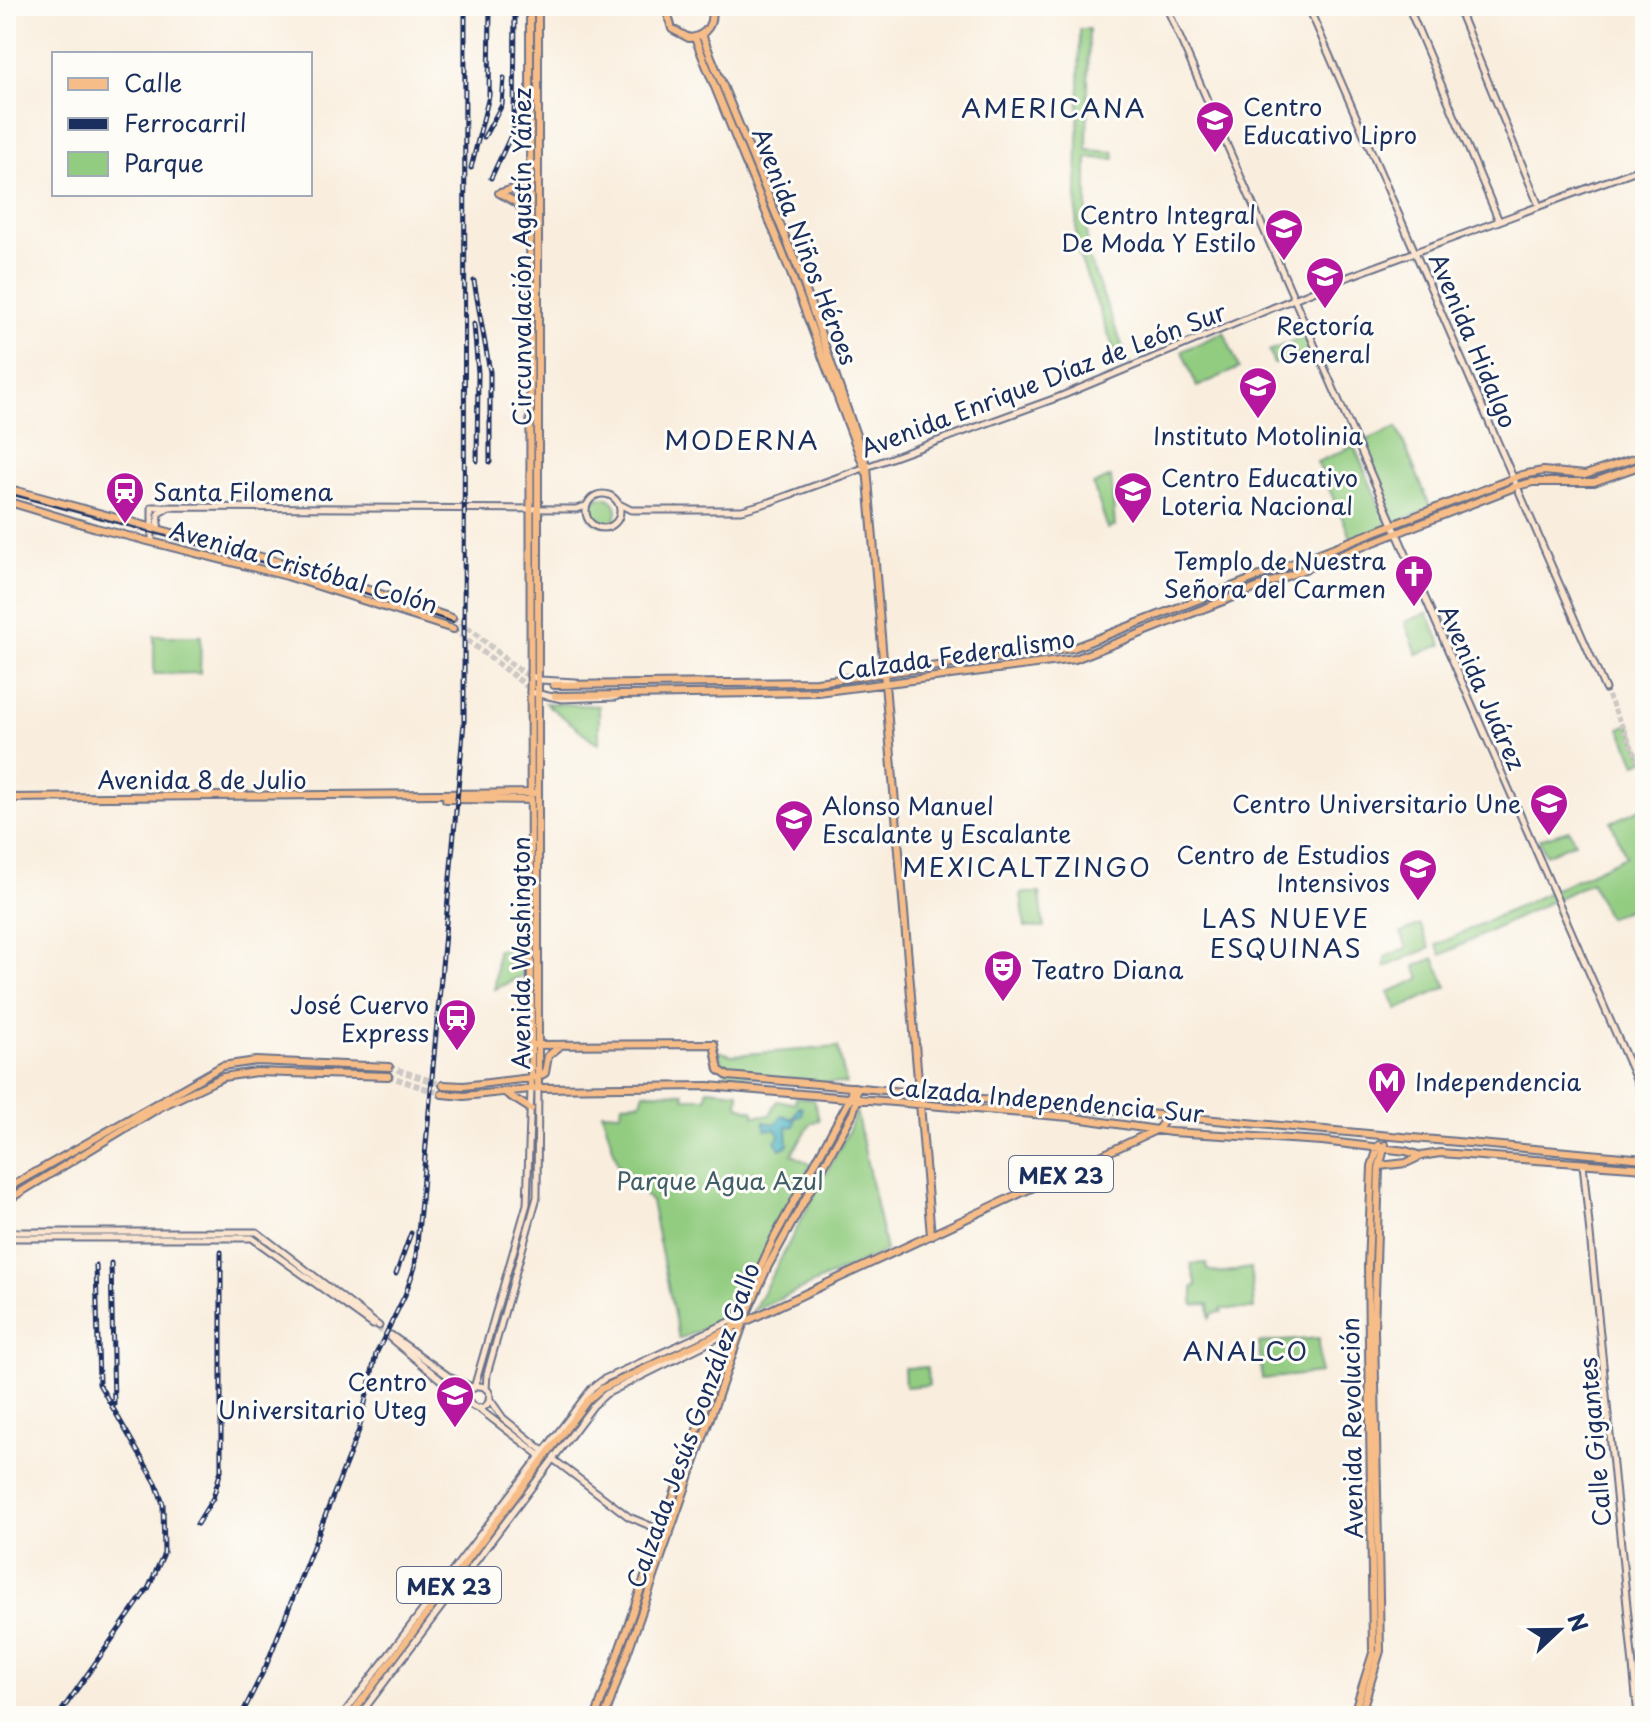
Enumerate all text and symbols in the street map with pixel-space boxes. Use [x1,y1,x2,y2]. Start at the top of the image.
legend [52,52,312,196]
text: Calle [124,64,182,100]
street label: Circunvalación Agustín Yáñez [503,88,539,426]
district label: AMERICANA [961,88,1147,127]
place label: Centro Educativo Lipro [1243,88,1417,152]
school or university icon: Centro Educativo Lipro [1194,99,1236,154]
text: Ferrocarril [124,104,247,140]
street label: Avenida Niños Héroes [744,122,868,370]
text: Parque [124,144,204,180]
place label: Centro Integral De Moda Y Estilo [1062,196,1256,260]
school or university icon: Centro Integral De Moda Y Estilo [1263,207,1305,262]
street label: Avenida Hidalgo [1421,247,1527,433]
school or university icon: Rectoría General [1304,255,1346,310]
street label: Avenida Enrique Díaz de León Sur [855,292,1232,466]
place label: Rectoría General [1276,307,1374,371]
school or university icon: Instituto Motolinia [1237,365,1279,420]
place label: Instituto Motolinia [1153,417,1363,453]
district label: MODERNA [664,420,820,459]
place label: Centro Educativo Loteria Nacional [1161,459,1358,523]
station icon: Santa Filomena [104,470,146,525]
school or university icon: Centro Educativo Loteria Nacional [1112,470,1154,525]
place label: Santa Filomena [153,473,333,509]
street label: Avenida Cristóbal Colón [166,510,442,622]
place label: Templo de Nuestra Señora del Carmen [1164,542,1386,606]
church icon: Templo de Nuestra Señora del Carmen [1393,553,1435,608]
street label: Avenida Juárez [1430,599,1536,775]
street label: Calzada Federalismo [835,620,1077,688]
street label: Avenida 8 de Julio [97,761,307,797]
school or university icon: Centro Universitario Une [1528,782,1570,837]
place label: Centro Universitario Une [1232,785,1521,821]
place label: Alonso Manuel Escalante y Escalante [822,787,1071,851]
school or university icon: Alonso Manuel Escalante y Escalante [773,798,815,853]
street label: Avenida Washington [502,836,538,1070]
place label: Centro de Estudios Intensivos [1176,836,1390,900]
district label: MEXICALTZINGO [902,847,1152,886]
school or university icon: Centro de Estudios Intensivos [1397,847,1439,902]
district label: LAS NUEVE ESQUINAS [1202,898,1370,967]
theatre icon: Teatro Diana [982,948,1024,1003]
place label: Teatro Diana [1031,951,1183,987]
place label: José Cuervo Express [290,986,429,1050]
station icon: José Cuervo Express [436,997,478,1052]
metro station icon: Independencia [1366,1060,1408,1115]
place label: Independencia [1415,1063,1582,1099]
street label: Calzada Independencia Sur [886,1067,1206,1131]
road number: MEX 23 [1009,1156,1113,1192]
park label: Parque Agua Azul [617,1162,823,1198]
street label: Calzada Jesús González Gallo [616,1257,768,1593]
street label: Avenida Revolución [1331,1317,1371,1539]
district label: ANALCO [1183,1331,1309,1370]
street label: Calle Gigantes [1569,1356,1619,1528]
place label: Centro Universitario Uteg [218,1363,427,1427]
school or university icon: Centro Universitario Uteg [434,1374,476,1429]
road number: MEX 23 [397,1567,501,1603]
north arrow [1519,1590,1599,1670]
text: N [1560,1608,1597,1636]

